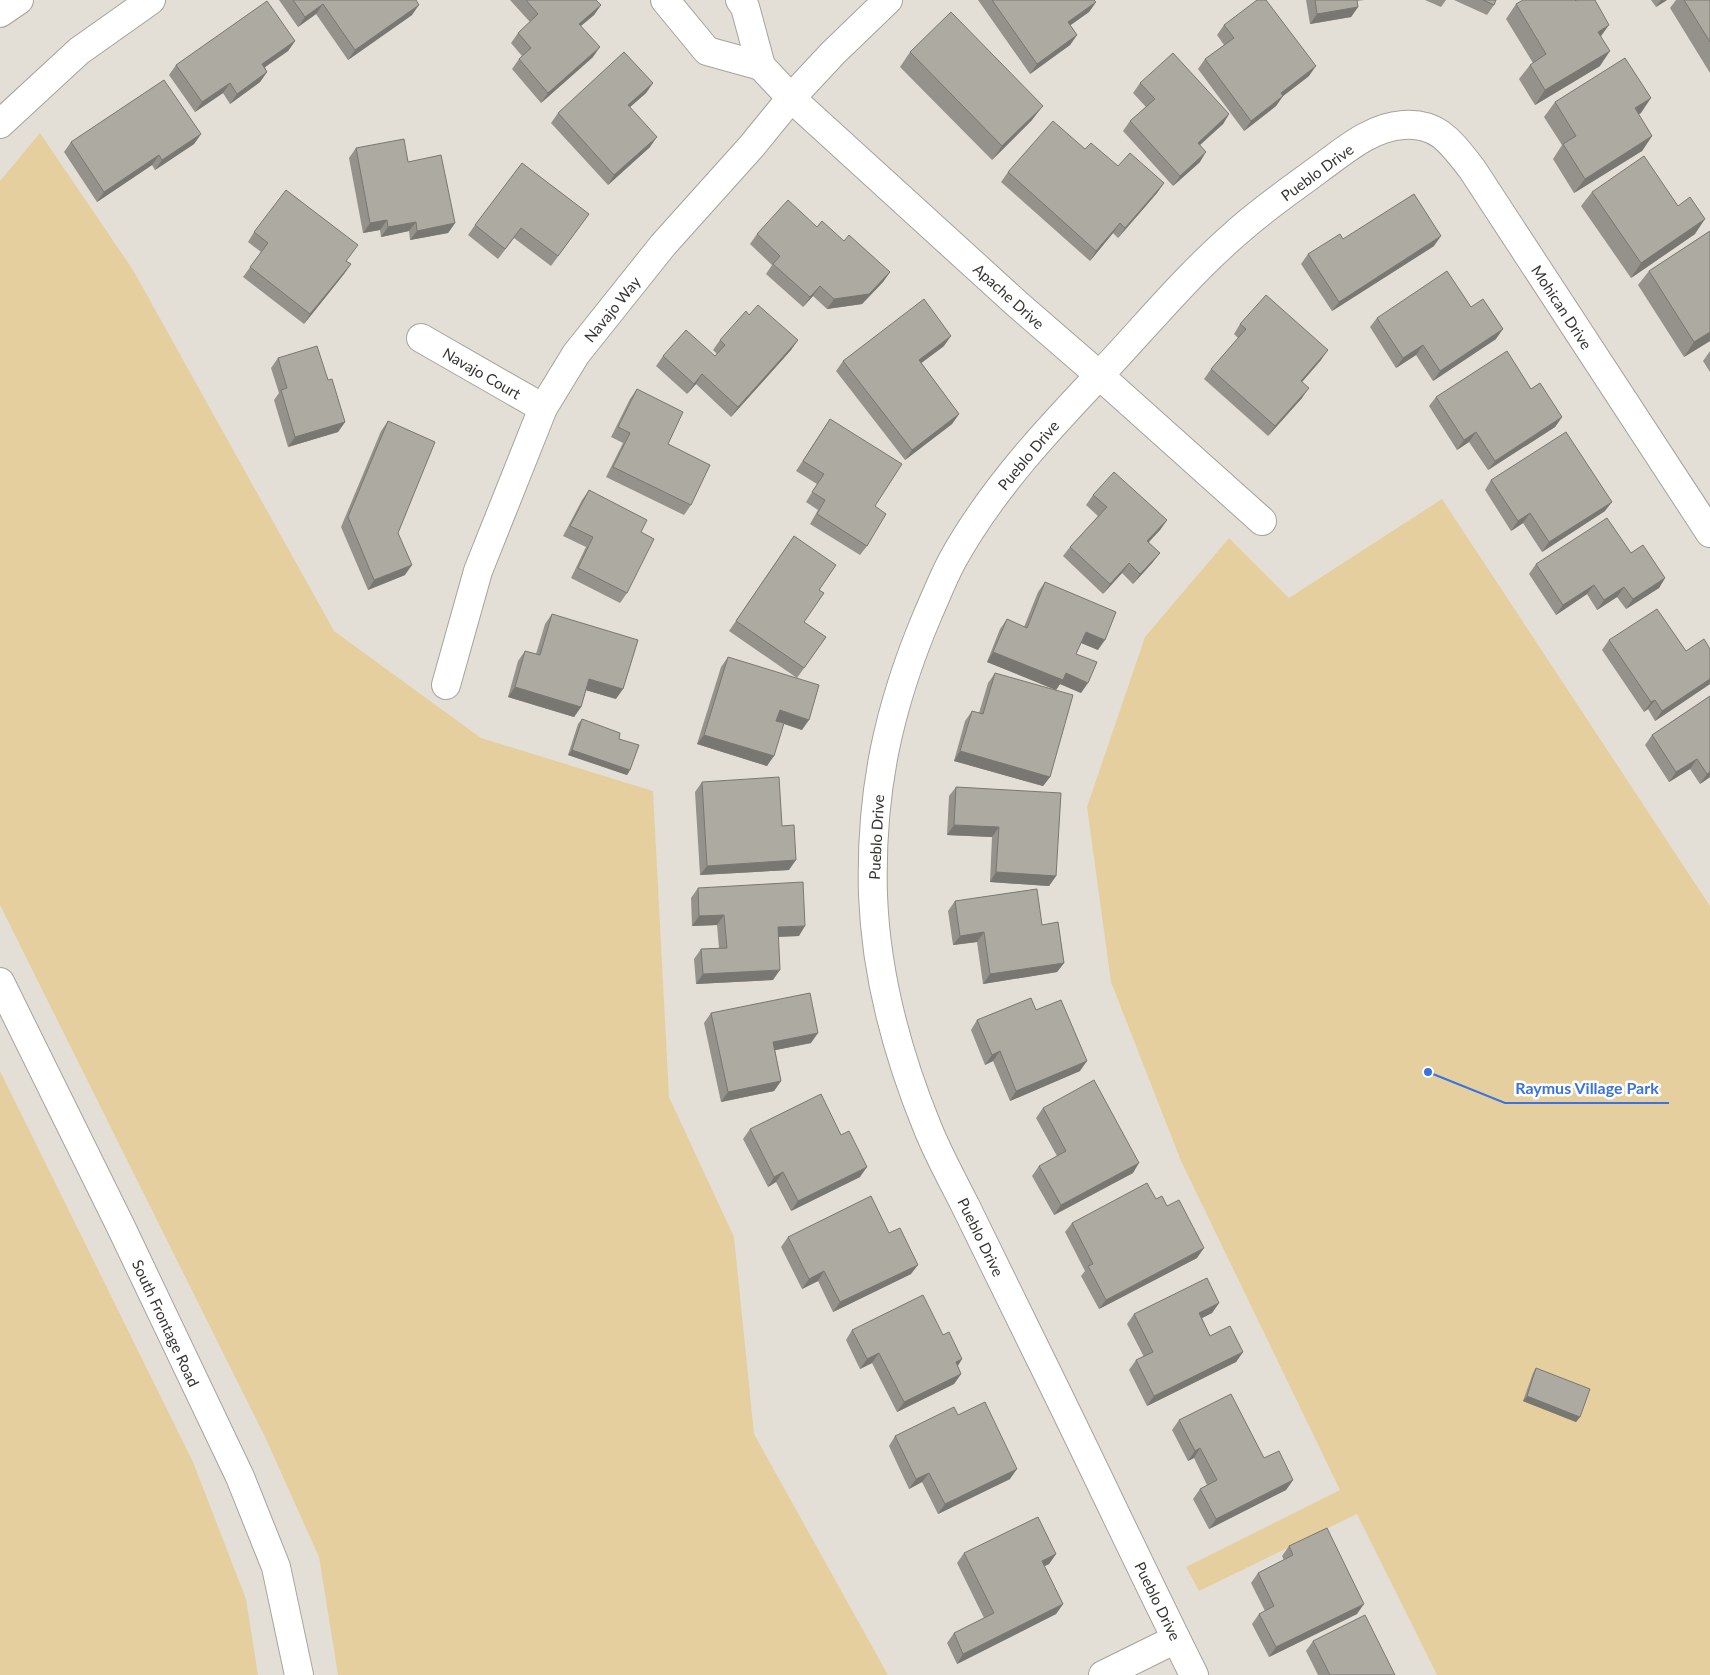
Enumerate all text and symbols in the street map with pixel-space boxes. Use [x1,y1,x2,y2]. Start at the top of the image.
street label: Pueblo Drive [1277,140,1357,204]
street label: Apache Drive [970,260,1048,333]
street label: Mohican Drive [1528,262,1596,353]
street label: Navajo Way [580,272,644,345]
street label: Navajo Court [440,343,525,403]
street label: Pueblo Drive [994,417,1062,493]
street label: Pueblo Drive [865,794,887,880]
callout: Raymus Village Park [1505,1072,1669,1103]
text: Raymus Village Park [1515,1078,1659,1097]
street label: Pueblo Drive [954,1195,1008,1279]
street label: South Frontage Road [129,1257,203,1389]
street label: Pueblo Drive [1131,1559,1185,1643]

